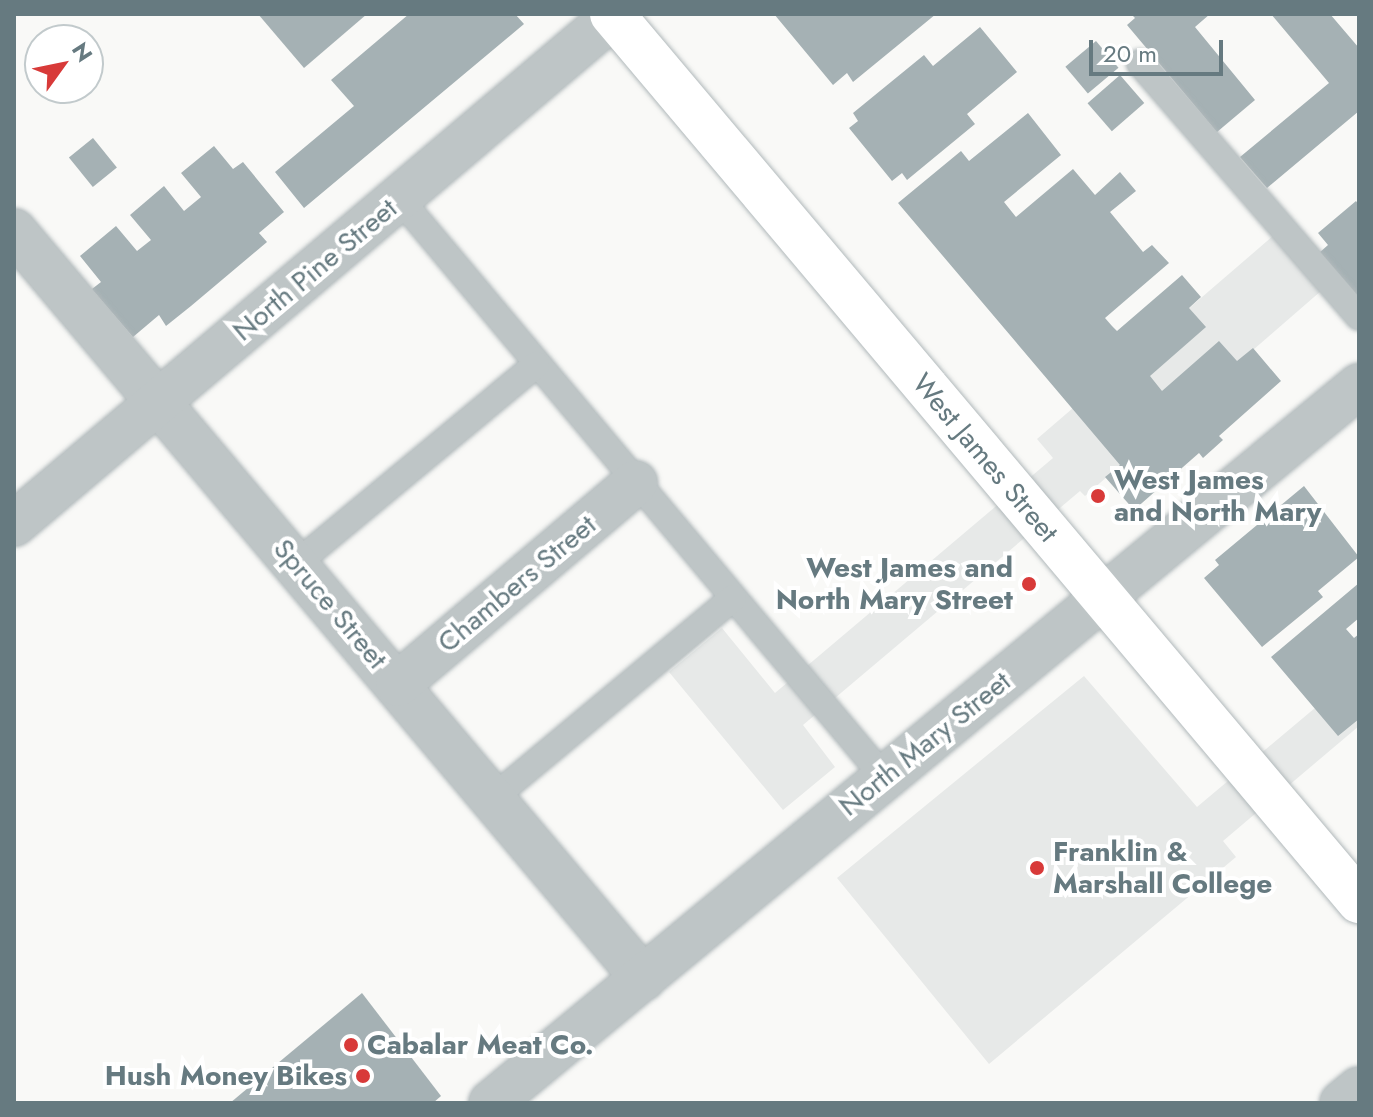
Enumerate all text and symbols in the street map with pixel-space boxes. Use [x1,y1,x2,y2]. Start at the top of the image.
north arrow [24,24,104,104]
scale bar [1093,24,1227,74]
text: N [64,36,101,68]
text: 20 m [1103,36,1157,71]
street label: North Pine Street [226,192,404,348]
street label: West James Street [905,367,1065,549]
place label: West James and North Mary [1114,463,1321,529]
marker: West James and North Mary [1089,487,1107,505]
street label: Chambers Street [431,508,603,660]
street label: Spruce Street [266,532,394,676]
place label: West James and North Mary Street [776,551,1013,617]
marker: West James and North Mary Street [1020,575,1038,593]
street label: North Mary Street [833,665,1017,823]
place label: Franklin & Marshall College [1053,835,1272,901]
marker: Franklin & Marshall College [1028,859,1046,877]
place label: Cabalar Meat Co. [367,1028,594,1062]
marker: Cabalar Meat Co. [342,1036,360,1054]
place label: Hush Money Bikes [105,1059,347,1093]
marker: Hush Money Bikes [354,1067,372,1085]

